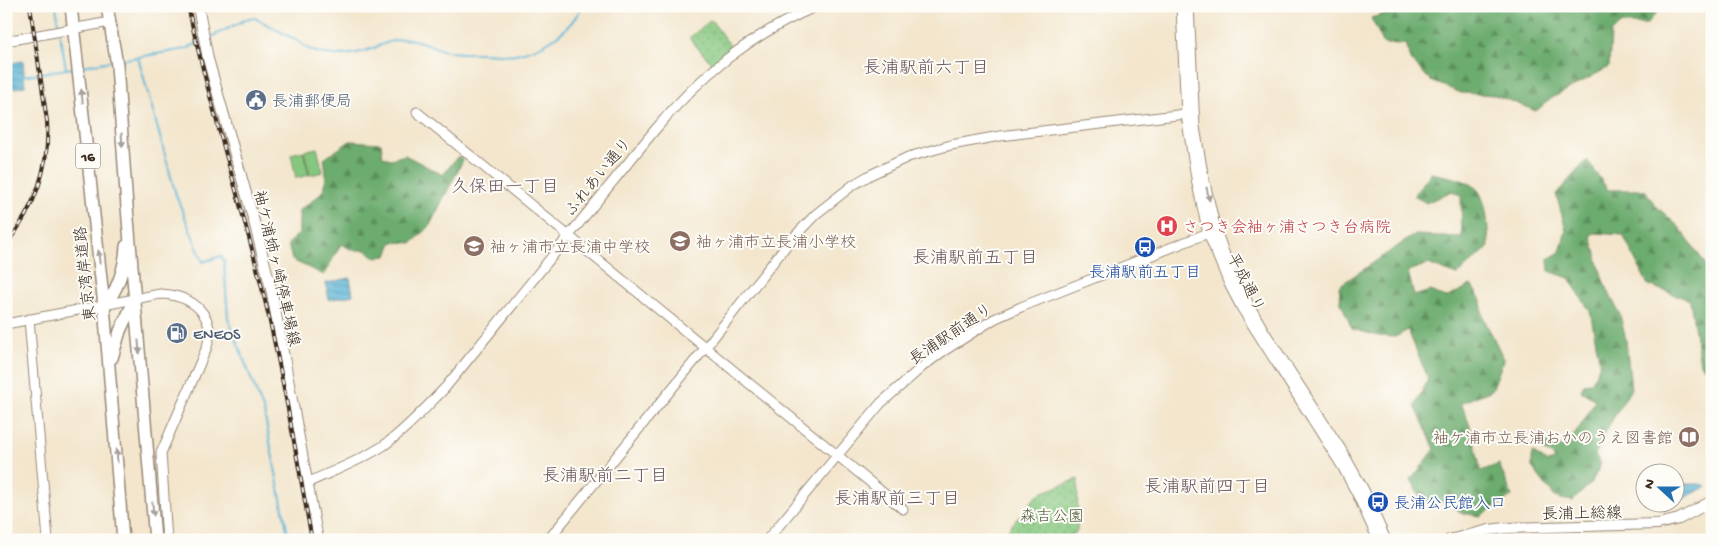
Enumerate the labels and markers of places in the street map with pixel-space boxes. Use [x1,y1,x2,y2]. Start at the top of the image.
public building icon: 長浦郵便局 [244,88,268,112]
place label: 長浦郵便局 [272,93,352,113]
hospital icon: さつき会袖ヶ浦さつき台病院 [1155,214,1179,238]
place label: さつき会袖ヶ浦さつき台病院 [1183,218,1391,239]
school or university icon: 袖ヶ浦市立長浦小学校 [668,229,692,253]
school or university icon: 袖ヶ浦市立長浦中学校 [462,234,486,258]
place label: 袖ヶ浦市立長浦小学校 [696,234,856,254]
bus stop icon: 長浦駅前五丁目 [1133,235,1157,259]
place label: 袖ヶ浦市立長浦中学校 [490,239,650,259]
place label: 長浦駅前五丁目 [1089,264,1201,284]
fuel station icon: ENEOS [165,321,189,345]
place label: ENEOS [193,327,241,346]
library icon: 袖ケ浦市立長浦おかのうえ図書館 [1677,425,1701,449]
place label: 袖ケ浦市立長浦おかのうえ図書館 [1433,429,1673,450]
bus stop icon: 長浦公民館入口 [1366,490,1390,514]
place label: 長浦公民館入口 [1394,495,1506,515]

